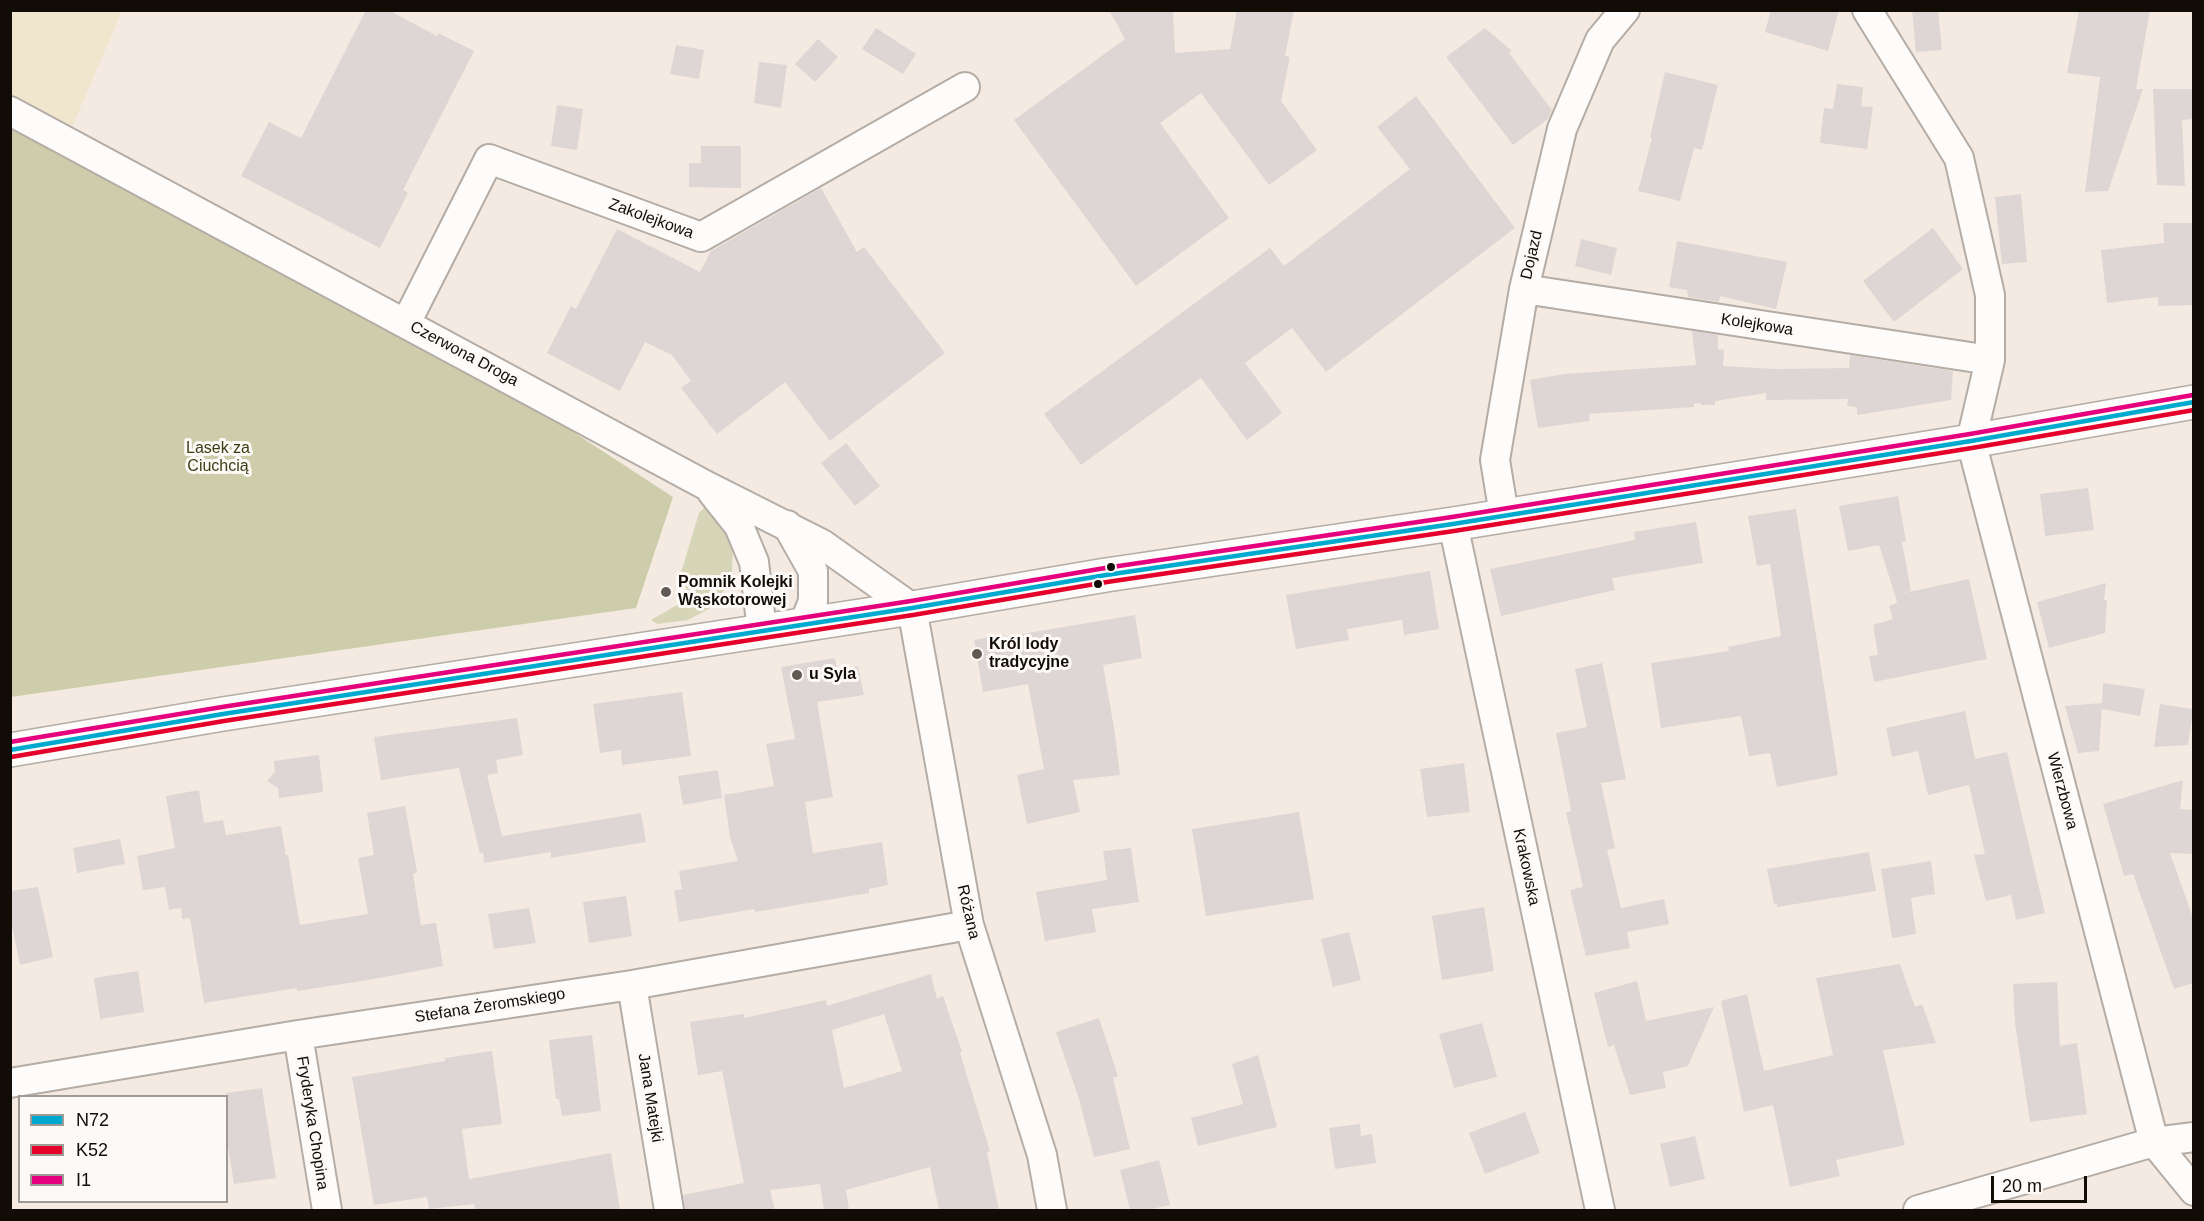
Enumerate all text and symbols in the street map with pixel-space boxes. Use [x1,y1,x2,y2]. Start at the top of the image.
street label: Zakolejkowa [606,195,696,243]
street label: Dojazd [1517,229,1547,281]
street label: Kolejkowa [1719,310,1795,340]
street label: Czerwona Droga [406,317,522,391]
park label: Lasek za Ciuchcią [186,439,250,477]
unlabelled marker [1105,561,1117,573]
place label: Pomnik Kolejki Wąskotorowej [678,573,793,611]
unlabelled marker [1092,578,1104,590]
marker: Pomnik Kolejki Wąskotorowej [659,585,673,599]
place label: Król lody tradycyjne [989,635,1069,673]
marker: Król lody tradycyjne [970,647,984,661]
place label: u Syla [809,665,856,685]
marker: u Syla [790,668,804,682]
street label: Wierzbowa [2042,750,2082,832]
street label: Krakowska [1508,827,1544,907]
street label: Różana [952,883,984,941]
street label: Stefana Żeromskiego [413,985,567,1027]
street label: Jana Matejki [633,1052,667,1144]
street label: Fryderyka Chopina [292,1055,332,1191]
legend [18,1095,228,1203]
text: N72 [76,1110,109,1130]
text: K52 [76,1140,108,1160]
scale bar [1994,1164,2090,1202]
text: I1 [76,1170,91,1190]
text: 20 m [2002,1176,2042,1196]

